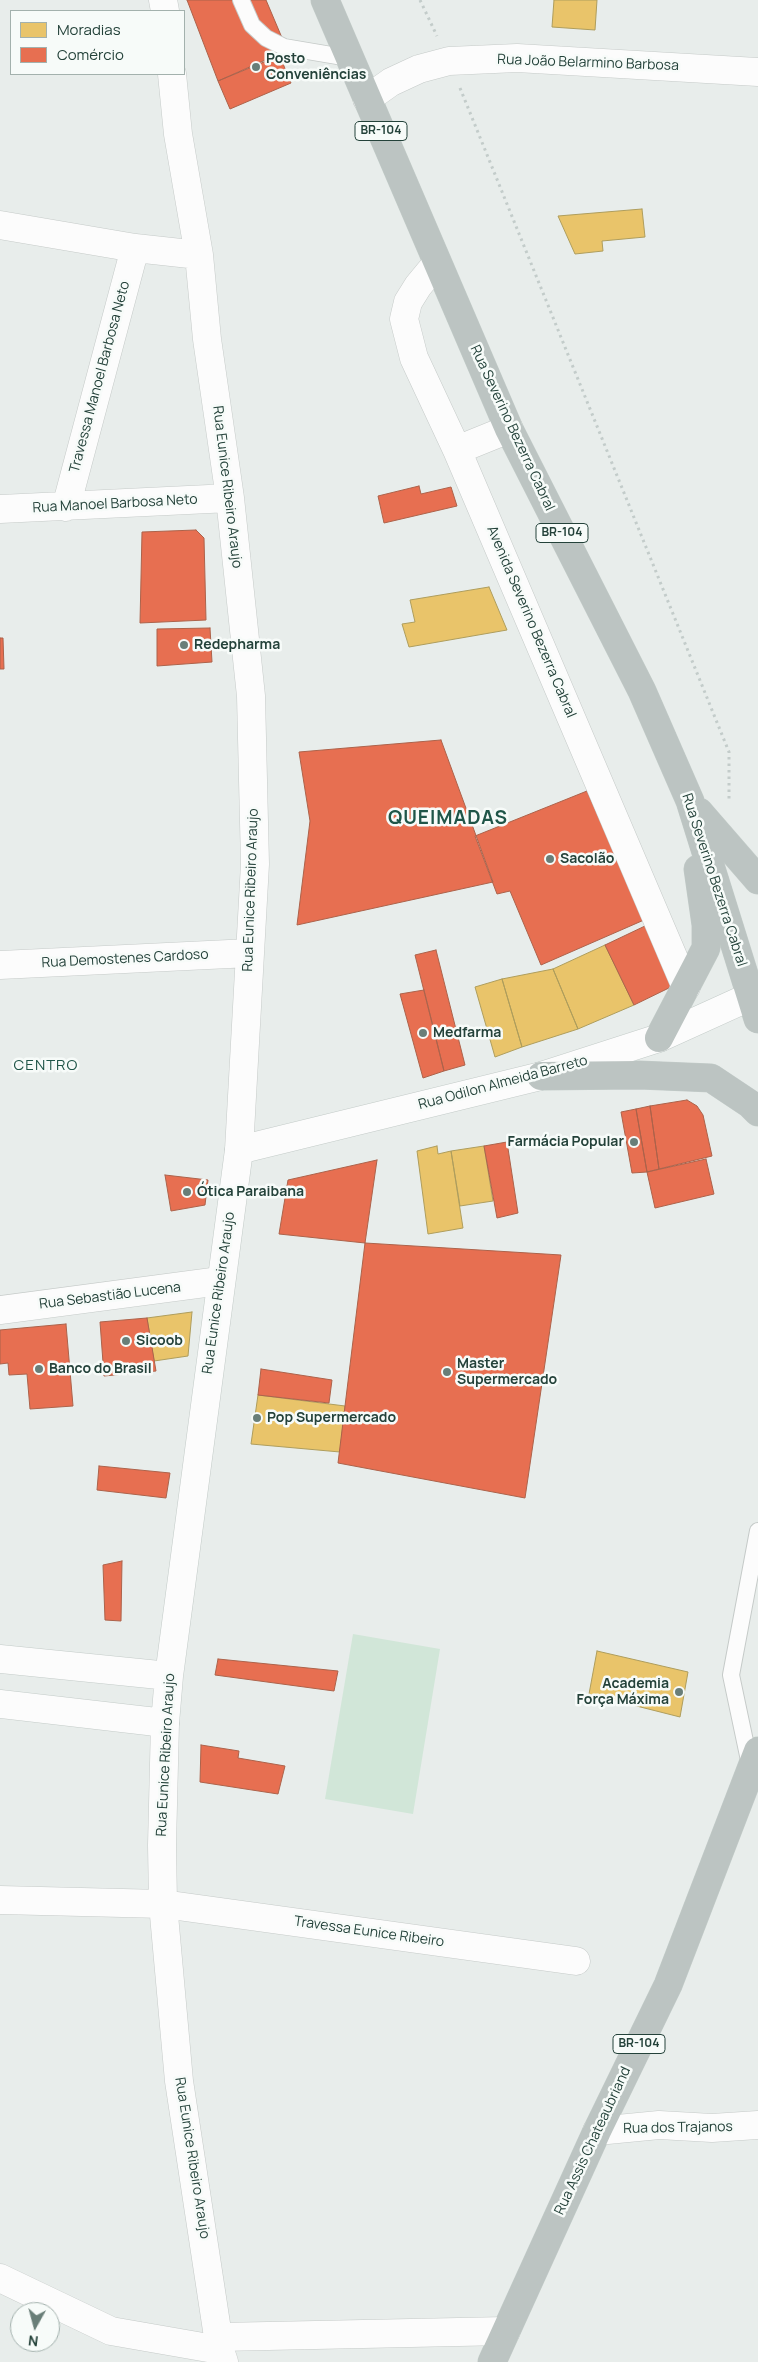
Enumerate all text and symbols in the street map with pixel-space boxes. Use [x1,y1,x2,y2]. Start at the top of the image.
legend [10,10,185,75]
text: Moradias [57,19,121,40]
text: Comércio [57,44,124,65]
place label: Posto Conveniências [266,51,366,84]
street label: Rua João Belarmino Barbosa [497,51,679,75]
marker: Posto Conveniências [250,61,262,73]
road number: BR-104 [355,122,407,140]
street label: Travessa Manoel Barbosa Neto [66,279,134,475]
street label: Rua Severino Bezerra Cabral [466,342,558,514]
street label: Rua Eunice Ribeiro Araujo [209,405,245,569]
street label: Rua Manoel Barbosa Neto [32,491,198,517]
street label: Avenida Severino Bezerra Cabral [483,524,579,720]
road number: BR-104 [536,524,588,542]
place label: Redepharma [194,637,280,653]
marker: Redepharma [178,639,190,651]
street label: Rua Severino Bezerra Cabral [678,791,750,969]
street label: Rua Eunice Ribeiro Araujo [240,808,262,972]
district label: QUEIMADAS [387,808,509,830]
place label: Sacolão [560,851,614,867]
marker: Sacolão [544,853,556,865]
street label: Rua Demostenes Cardoso [41,946,209,972]
place label: Medfarma [433,1025,501,1041]
marker: Medfarma [417,1027,429,1039]
street label: Rua Odilon Almeida Barreto [417,1052,589,1114]
district label: CENTRO [13,1057,79,1075]
place label: Farmácia Popular [508,1134,624,1150]
marker: Farmácia Popular [628,1136,640,1148]
place label: Ótica Paraibana [197,1184,304,1200]
marker: Ótica Paraibana [181,1186,193,1198]
street label: Rua Eunice Ribeiro Araujo [199,1211,239,1375]
street label: Rua Sebastião Lucena [38,1279,182,1313]
place label: Sicoob [136,1333,183,1349]
marker: Sicoob [120,1335,132,1347]
place label: Master Supermercado [457,1356,557,1388]
place label: Banco do Brasil [49,1361,152,1377]
marker: Banco do Brasil [33,1363,45,1375]
marker: Master Supermercado [441,1366,453,1378]
place label: Pop Supermercado [267,1410,396,1426]
marker: Pop Supermercado [251,1412,263,1424]
street label: Rua Eunice Ribeiro Araujo [153,1673,179,1837]
place label: Academia Força Máxima [577,1676,669,1708]
marker: Academia Força Máxima [673,1686,685,1698]
street label: Travessa Eunice Ribeiro [293,1913,445,1951]
road number: BR-104 [613,2035,665,2054]
street label: Rua Assis Chateaubriand [551,2064,635,2218]
street label: Rua Eunice Ribeiro Araujo [171,2076,213,2240]
street label: Rua dos Trajanos [623,2119,733,2137]
north arrow [10,2302,60,2352]
text: N [27,2331,39,2351]

